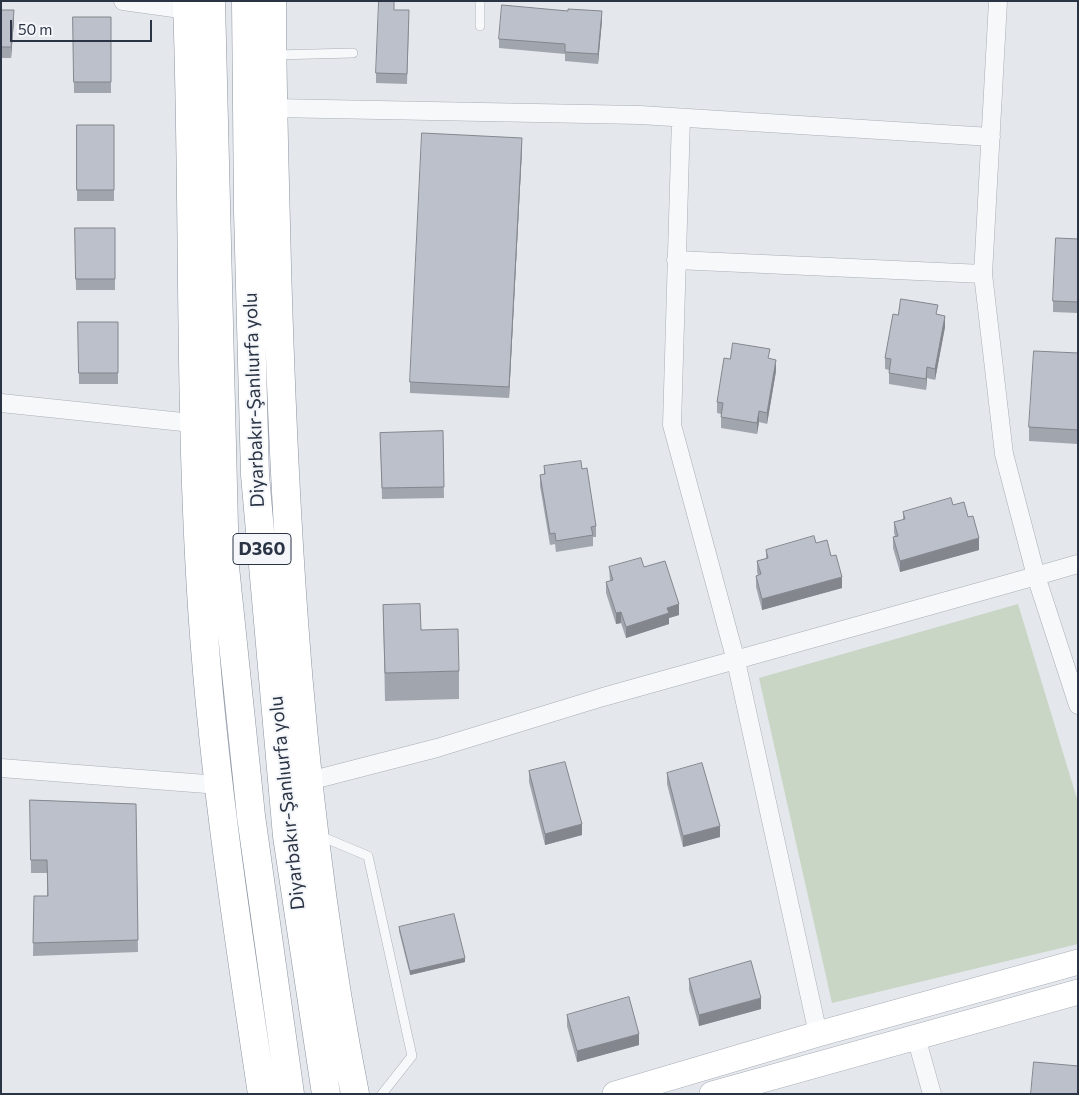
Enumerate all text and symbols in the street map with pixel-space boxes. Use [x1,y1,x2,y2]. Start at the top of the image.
scale bar [12,10,155,42]
text: 50 m [18,20,52,38]
street label: Diyarbakır-Şanlıurfa yolu [239,292,269,508]
road number: D360 [233,534,291,564]
street label: Diyarbakır-Şanlıurfa yolu [264,695,310,911]

